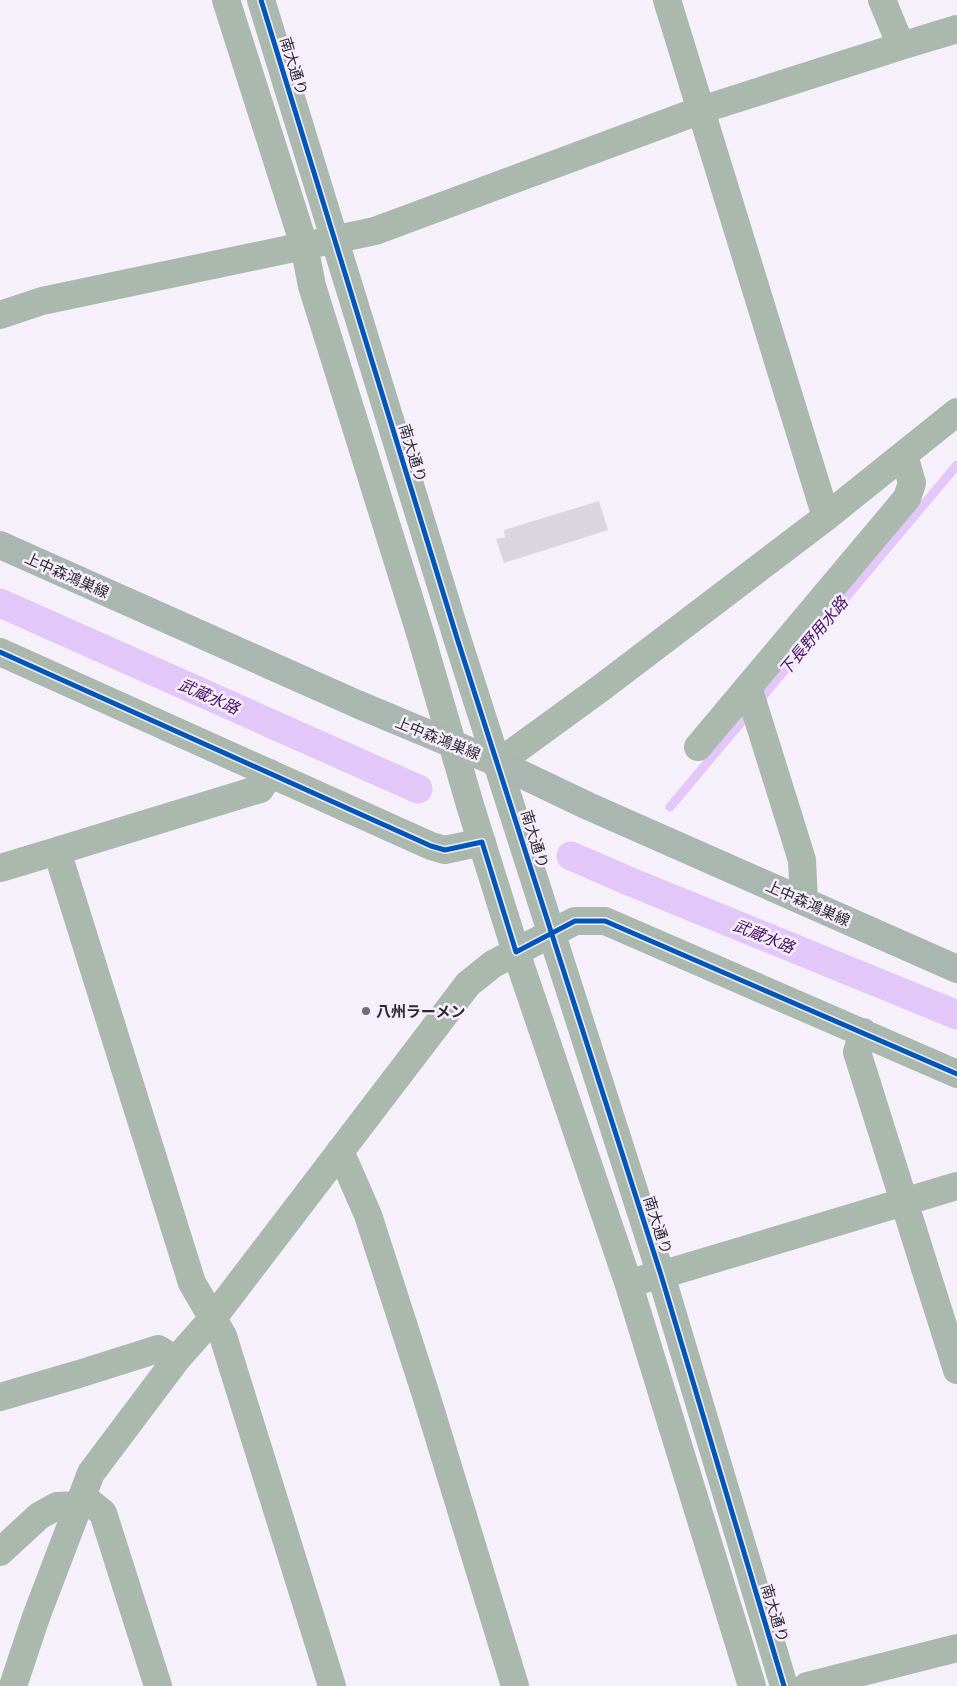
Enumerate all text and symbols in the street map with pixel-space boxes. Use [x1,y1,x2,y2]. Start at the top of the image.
street label: 南大通り [276,35,312,97]
street label: 南大通り [395,422,431,484]
street label: 上中森鴻巣線 [22,548,112,602]
water label: 下長野用水路 [774,591,853,679]
water label: 武蔵水路 [176,674,244,719]
street label: 上中森鴻巣線 [393,712,483,764]
street label: 南大通り [517,808,553,870]
street label: 上中森鴻巣線 [763,876,853,930]
water label: 武蔵水路 [731,915,799,958]
place label: 八州ラーメン [376,1002,465,1021]
marker: 八州ラーメン [360,1005,372,1017]
street label: 南大通り [640,1194,676,1256]
street label: 南大通り [757,1582,793,1644]

